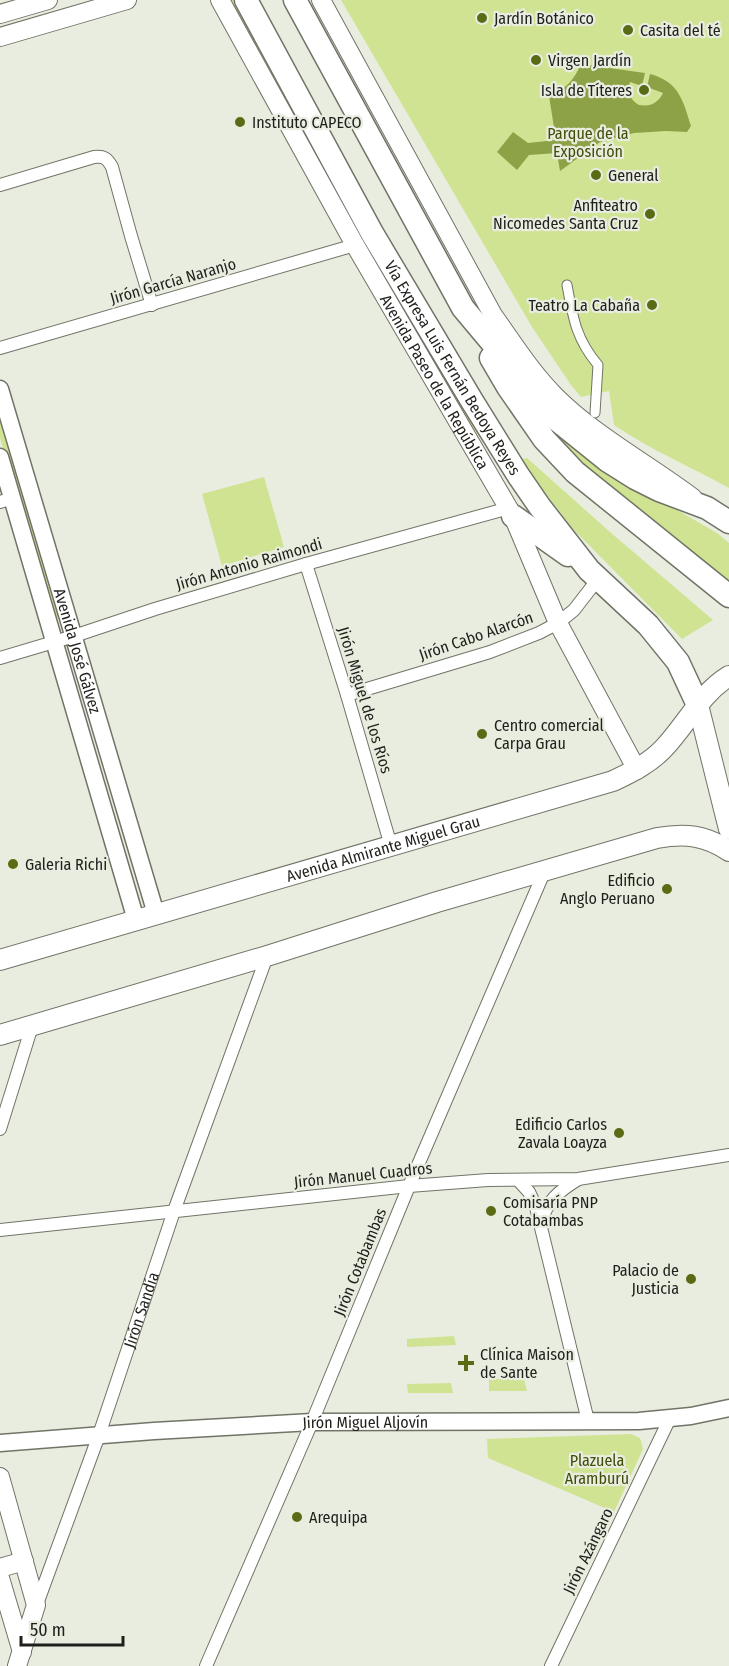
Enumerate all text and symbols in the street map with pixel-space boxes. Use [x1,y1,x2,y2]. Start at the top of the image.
place label: Jardín Botánico [494,9,594,28]
marker: Jardín Botánico [475,11,489,25]
place label: Casita del té [640,21,721,40]
marker: Casita del té [621,23,635,37]
place label: Virgen Jardín [548,51,631,70]
marker: Virgen Jardín [529,53,543,67]
place label: Isla de Títeres [541,81,632,100]
marker: Isla de Títeres [637,83,651,97]
place label: Instituto CAPECO [252,113,362,132]
marker: Instituto CAPECO [233,115,247,129]
park label: Parque de la Exposición [547,124,629,161]
place label: General [608,166,658,185]
marker: General [589,168,603,182]
place label: Anfiteatro Nicomedes Santa Cruz [493,196,638,233]
marker: Anfiteatro Nicomedes Santa Cruz [643,207,657,221]
street label: Jirón García Naranjo [108,254,238,308]
street label: Vía Expresa Luis Fernán Bedoya Reyes [381,257,525,478]
street label: Avenida Paseo de la República [376,291,493,473]
place label: Teatro La Cabaña [528,296,640,315]
marker: Teatro La Cabaña [645,298,659,312]
street label: Jirón Antonio Raimondi [174,534,324,594]
street label: Avenida José Gálvez [50,586,105,715]
street label: Jirón Cabo Alarcón [416,608,536,664]
street label: Jirón Miguel de los Ríos [334,624,396,776]
place label: Centro comercial Carpa Grau [494,716,604,753]
marker: Centro comercial Carpa Grau [475,727,489,741]
street label: Avenida Almirante Miguel Grau [284,811,482,885]
place label: Galeria Richi [25,855,107,874]
marker: Galeria Richi [6,857,20,871]
place label: Edificio Anglo Peruano [560,871,655,908]
marker: Edificio Anglo Peruano [660,882,674,896]
place label: Edificio Carlos Zavala Loayza [515,1115,607,1152]
marker: Edificio Carlos Zavala Loayza [612,1126,626,1140]
street label: Jirón Manuel Cuadros [293,1158,433,1192]
place label: Comisaría PNP Cotabambas [503,1193,598,1230]
marker: Comisaría PNP Cotabambas [484,1204,498,1218]
street label: Jirón Cotabambas [330,1205,390,1319]
place label: Palacio de Justicia [612,1261,679,1298]
street label: Jirón Sandía [119,1269,163,1350]
marker: Palacio de Justicia [684,1272,698,1286]
place label: Clínica Maison de Sante [480,1345,574,1382]
marker: Clínica Maison de Sante [457,1354,475,1372]
street label: Jirón Miguel Aljovín [302,1412,428,1432]
park label: Plazuela Aramburú [565,1451,629,1488]
street label: Jirón Azángaro [559,1505,617,1597]
place label: Arequipa [309,1508,368,1527]
marker: Arequipa [290,1510,304,1524]
scale bar [21,1609,123,1647]
text: 50 m [30,1619,66,1641]

